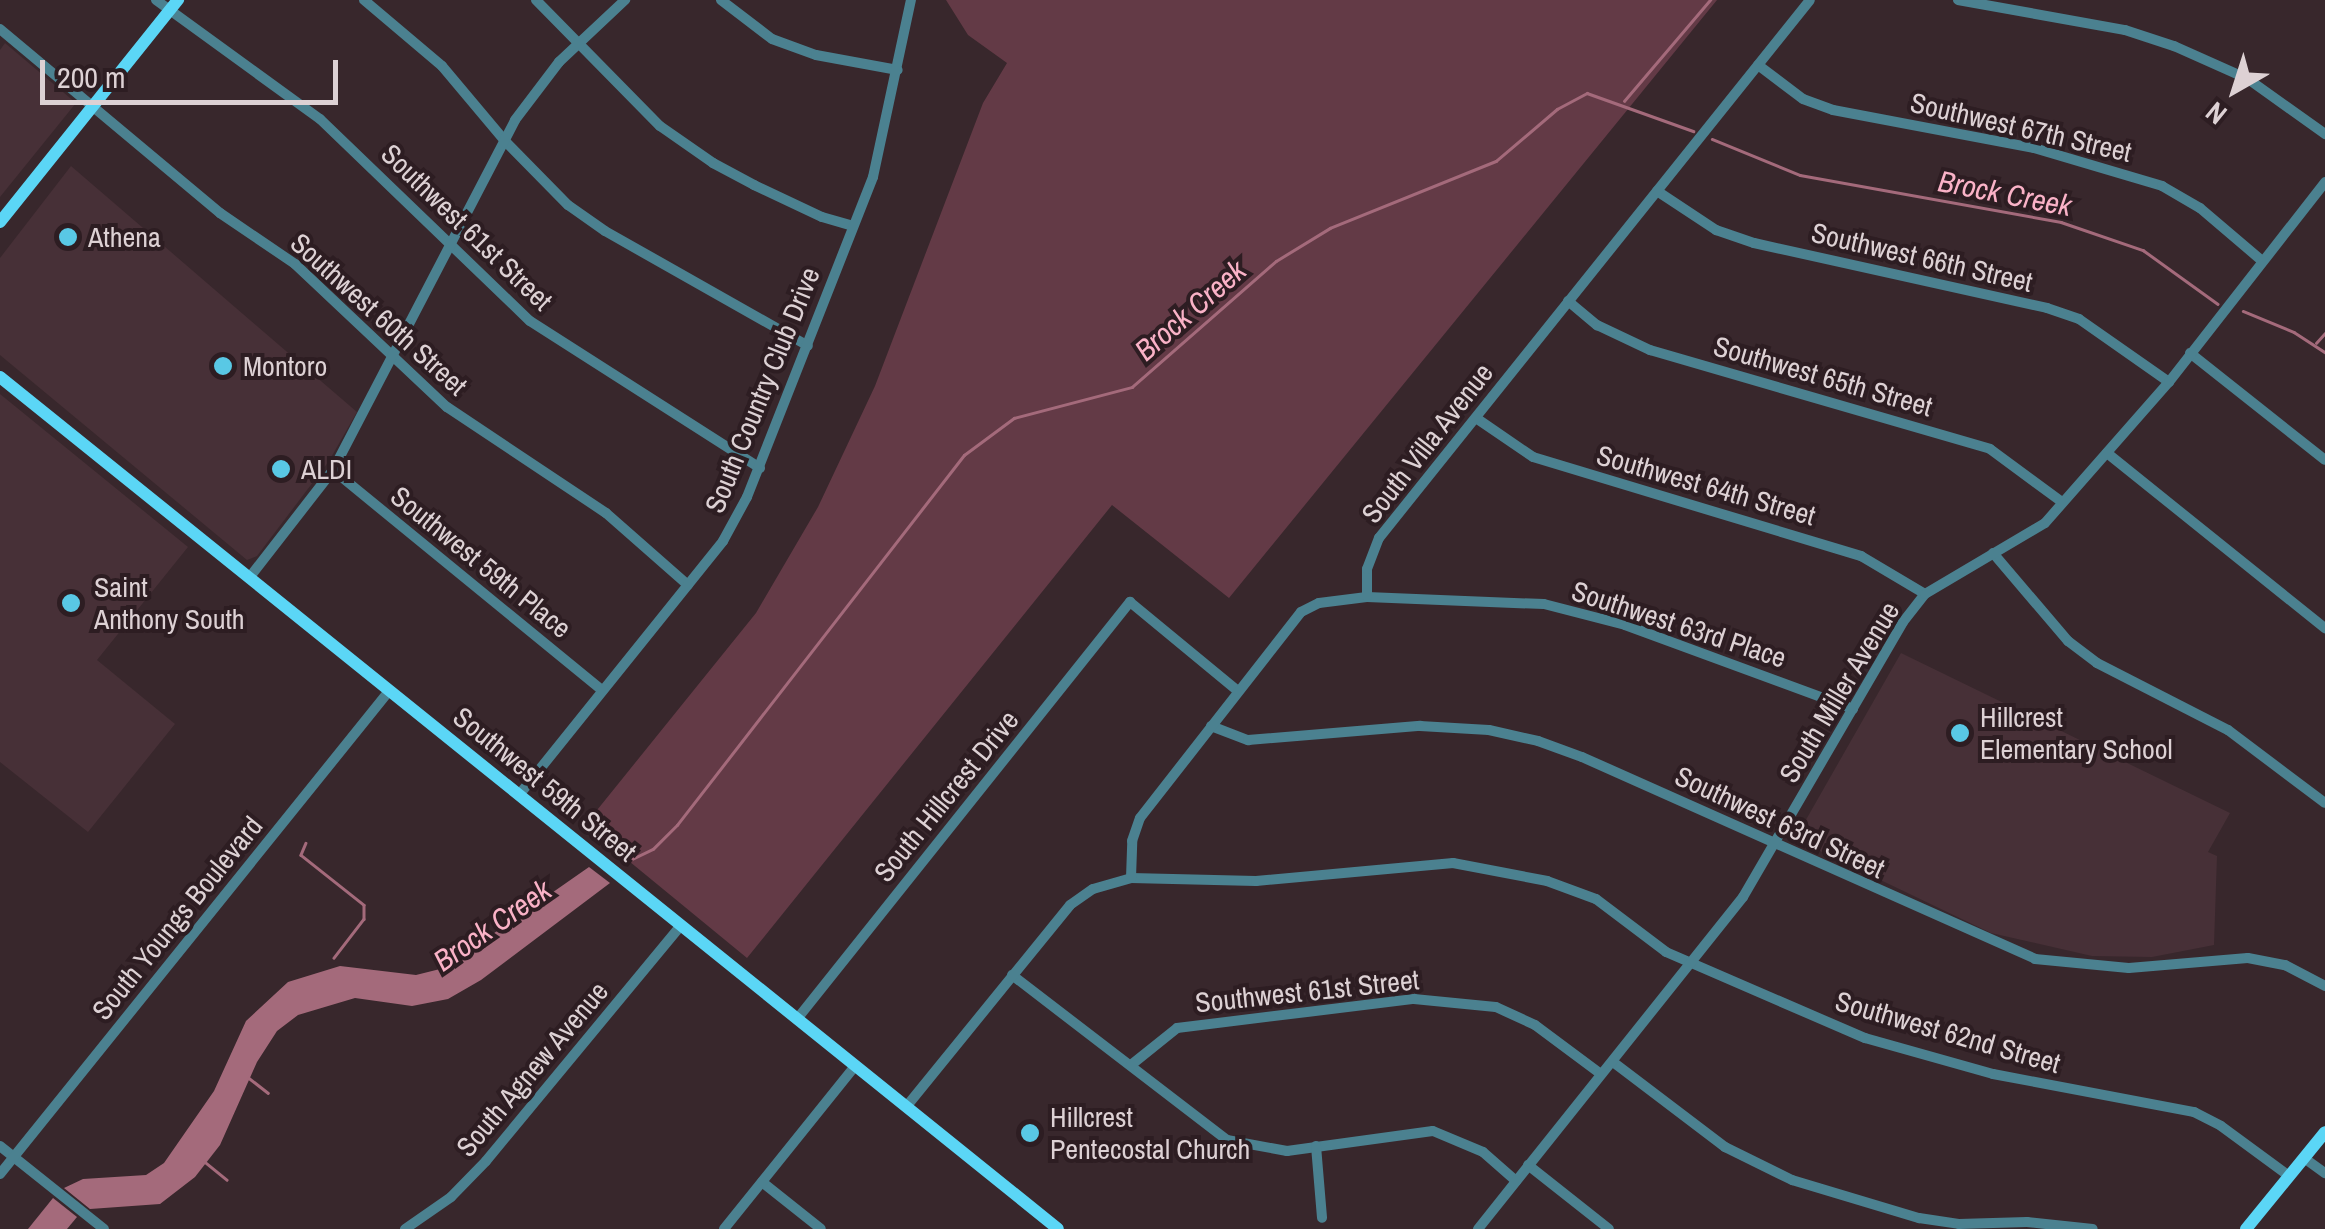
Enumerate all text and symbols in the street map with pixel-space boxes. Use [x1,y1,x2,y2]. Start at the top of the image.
scale bar [45,40,342,102]
north arrow [2185,40,2285,140]
text: 200 m [57,57,125,97]
street label: Southwest 67th Street [1907,85,2135,169]
text: N [2198,93,2235,133]
street label: Southwest 61st Street [375,137,559,317]
water label: Brock Creek [1935,162,2075,224]
street label: Southwest 66th Street [1808,215,2036,299]
place label: Athena [88,220,161,254]
marker: Athena [57,226,79,248]
street label: Southwest 60th Street [284,226,474,402]
water label: Brock Creek [1127,252,1253,368]
street label: South Country Club Drive [697,262,827,518]
street label: Southwest 65th Street [1710,329,1936,423]
place label: Montoro [243,349,327,383]
marker: Montoro [212,355,234,377]
street label: South Villa Avenue [1354,356,1500,530]
street label: Southwest 64th Street [1593,438,1819,532]
place label: ALDI [301,452,352,486]
marker: ALDI [270,458,292,480]
street label: Southwest 59th Place [384,479,578,645]
place label: Saint Anthony South [94,570,245,636]
street label: Southwest 63rd Place [1568,574,1790,674]
marker: Saint Anthony South [58,590,84,616]
street label: South Miller Avenue [1771,595,1907,789]
street label: Southwest 59th Street [447,700,643,868]
place label: Hillcrest Elementary School [1980,700,2173,766]
street label: South Hillcrest Drive [867,704,1025,888]
marker: Hillcrest Elementary School [1949,722,1971,744]
street label: Southwest 63rd Street [1670,759,1890,885]
street label: South Youngs Boulevard [85,809,269,1027]
water label: Brock Creek [426,871,558,979]
street label: Southwest 61st Street [1194,963,1420,1019]
street label: South Agnew Avenue [448,974,616,1164]
street label: Southwest 62nd Street [1832,984,2064,1080]
place label: Hillcrest Pentecostal Church [1050,1100,1250,1166]
marker: Hillcrest Pentecostal Church [1019,1122,1041,1144]

